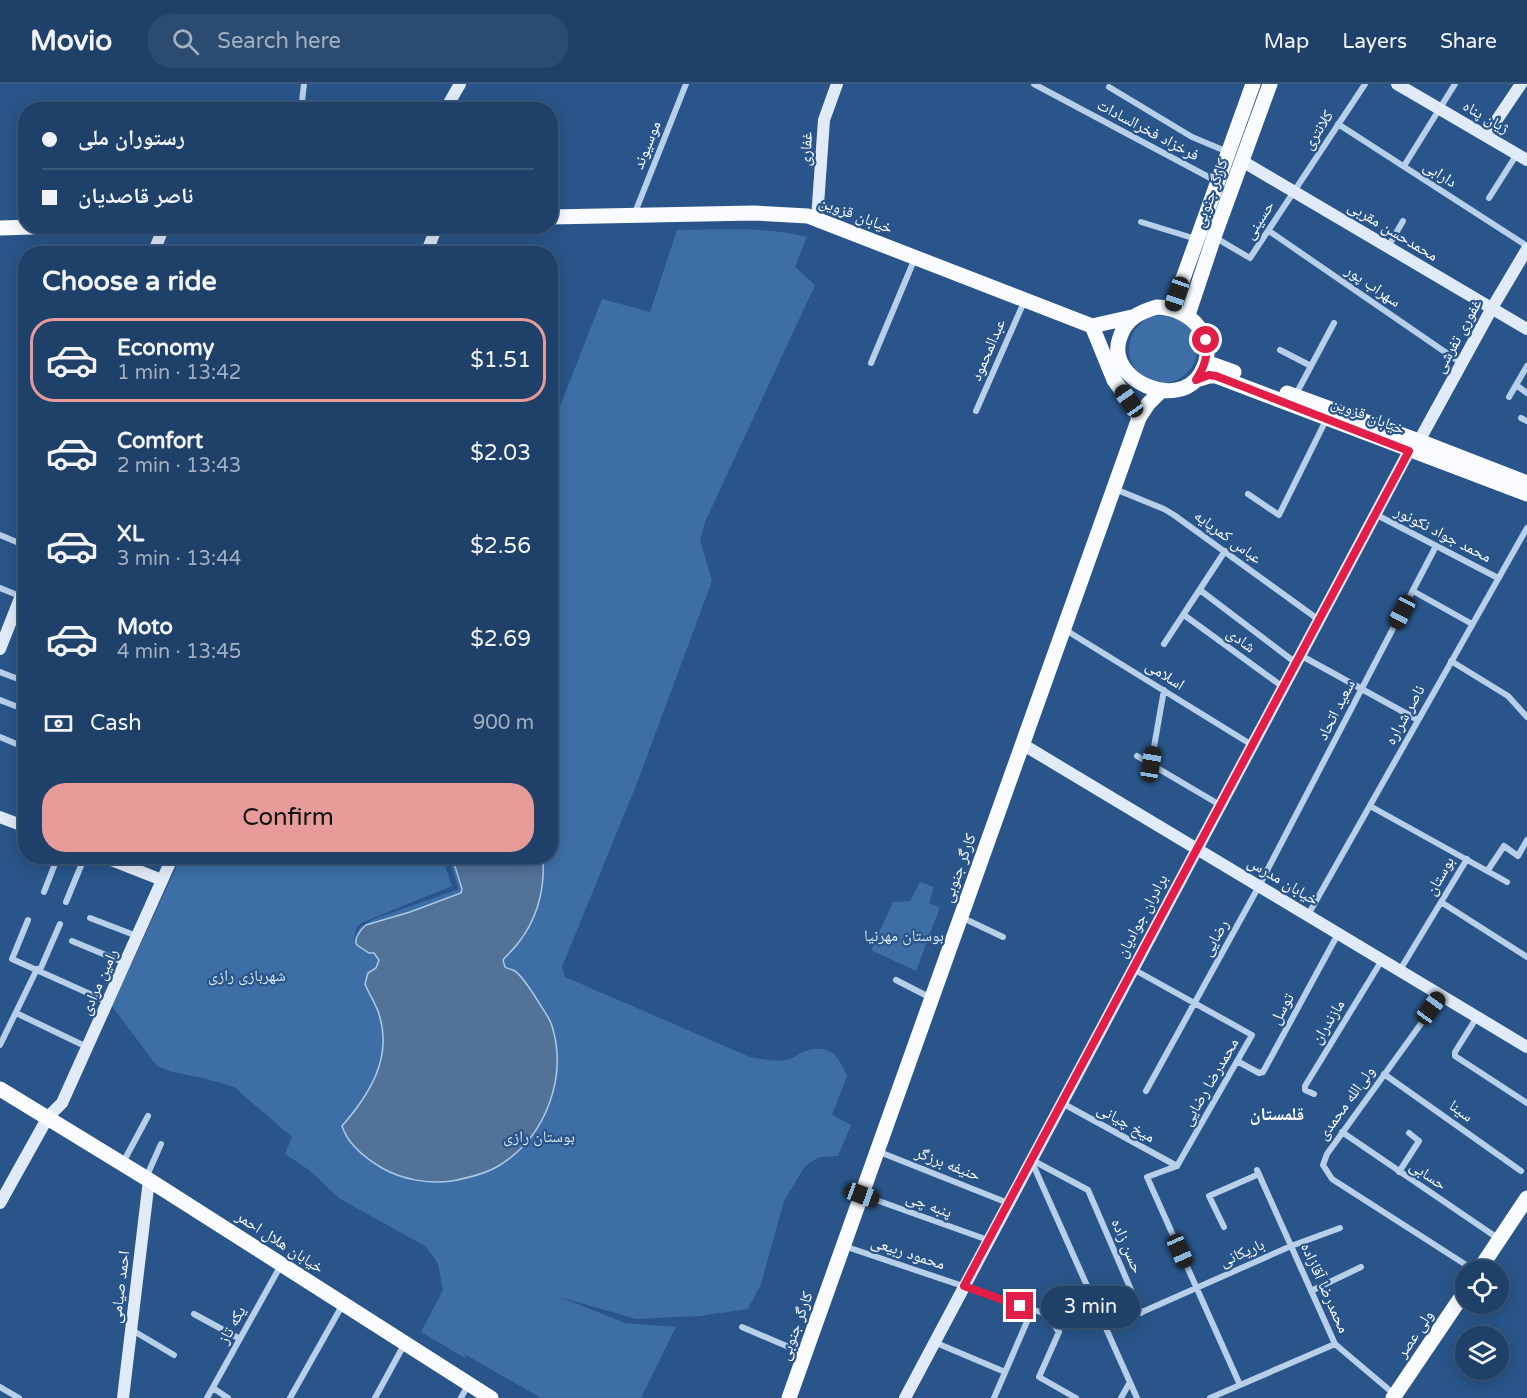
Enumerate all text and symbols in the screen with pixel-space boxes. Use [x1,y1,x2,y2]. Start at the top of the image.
search box [148,14,568,68]
text: Movio [30,24,112,58]
icon: search [169,25,202,58]
text: Search here [217,28,341,54]
text: Map [1264,29,1309,54]
text: Layers [1342,29,1407,54]
text: Share [1440,29,1497,54]
street label: فرخزاد فخرالسادات [1093,95,1203,165]
street label: ژیان پناه [1459,96,1513,138]
street label: کلانتری [1298,106,1338,153]
street label: موسیوند [628,118,666,172]
text: رستوران ملی [78,125,185,151]
street label: غفاری [795,131,817,167]
street label: کارگر جنوبی [1189,155,1233,230]
street label: دارابی [1420,156,1460,192]
text: ناصر قاصدیان [78,183,193,209]
street label: خیابان قزوین [816,192,896,238]
street label: محمدحسن مقربی [1344,196,1442,266]
street label: حسینی [1239,197,1279,243]
street label: سهراب پور [1341,260,1405,312]
text: Choose a ride [42,265,217,298]
car [1163,274,1191,314]
street label: غفوری تفرشی [1429,295,1487,377]
street label: عبدالمحمود [966,316,1010,384]
route start [1192,326,1219,353]
icon: car [45,333,99,387]
text: Economy [117,335,214,361]
text: $1.51 [470,347,531,373]
text: 1 min · 13:42 [117,361,241,385]
car [1111,381,1147,421]
street label: خیابان قزوین [1328,393,1408,439]
icon: car [45,426,99,480]
text: Comfort [117,428,203,454]
text: $2.03 [470,440,531,466]
text: 2 min · 13:43 [117,454,241,478]
street label: محمد جواد نکونور [1390,501,1495,567]
street label: عباس کمرپایه [1190,506,1266,568]
icon: car [45,519,99,573]
text: XL [117,521,144,547]
text: $2.56 [470,533,531,559]
text: 3 min · 13:44 [117,547,241,571]
car [1386,592,1418,632]
icon: car [45,612,99,666]
text: Moto [117,614,173,640]
street label: شادی [1223,623,1259,657]
text: $2.69 [470,626,531,652]
text: 4 min · 13:45 [117,640,241,664]
street label: اسلامی [1142,655,1188,695]
street label: سعید اتحاد [1312,676,1360,744]
street label: ناصر شراره [1380,682,1430,748]
icon: cash [42,707,75,740]
text: Cash [90,710,142,736]
text: 900 m [473,711,534,735]
car [1139,745,1163,783]
button: Confirm [42,783,534,852]
street label: کارگر جنوبی [937,830,981,905]
street label: خیابان مدرس [1244,852,1322,910]
street label: بوستان [1421,853,1459,899]
street label: برادران جوادیان [1112,871,1172,961]
street label: رضایی [1197,916,1233,960]
park label: بوستان مهرنیا [864,926,944,946]
street label: رامین مرادی [75,946,123,1018]
park label: شهربازی رازی [208,966,286,986]
car [1413,988,1449,1028]
street label: توسل [1265,989,1299,1028]
street label: مازندران [1307,996,1349,1048]
street label: محمدرضا رضایی [1177,1034,1243,1130]
street label: ولی‌الله محمدی [1313,1062,1379,1144]
street label: سینا [1445,1096,1477,1126]
street label: میخ چیانی [1093,1099,1159,1147]
district label: قلمستان [1250,1103,1304,1125]
park label: بوستان رازی [503,1127,575,1147]
street label: حنیفه برزگر [912,1142,983,1186]
street label: حسابی [1406,1155,1450,1195]
car [842,1180,882,1210]
street label: پنبه چی [903,1187,955,1223]
street label: خیابان هلال احمر [232,1206,328,1278]
street label: حسن زاده [1107,1216,1147,1276]
car [1164,1231,1196,1271]
street label: محمود ربیعی [868,1232,948,1274]
street label: باریکانی [1217,1234,1267,1272]
street label: محمدرضا آقازاده [1296,1240,1354,1336]
street label: احمد صیامی [106,1250,134,1324]
map controls [1455,1260,1509,1380]
button: locate [1455,1260,1509,1314]
callout: 3 min [1041,1285,1140,1327]
street label: کارگر جنوبی [774,1288,818,1363]
route end [1006,1292,1033,1319]
text: 3 min [1064,1295,1117,1319]
street label: یکه تاز [213,1303,250,1348]
street label: ولی عصر [1391,1306,1438,1362]
button: layers [1455,1326,1509,1380]

